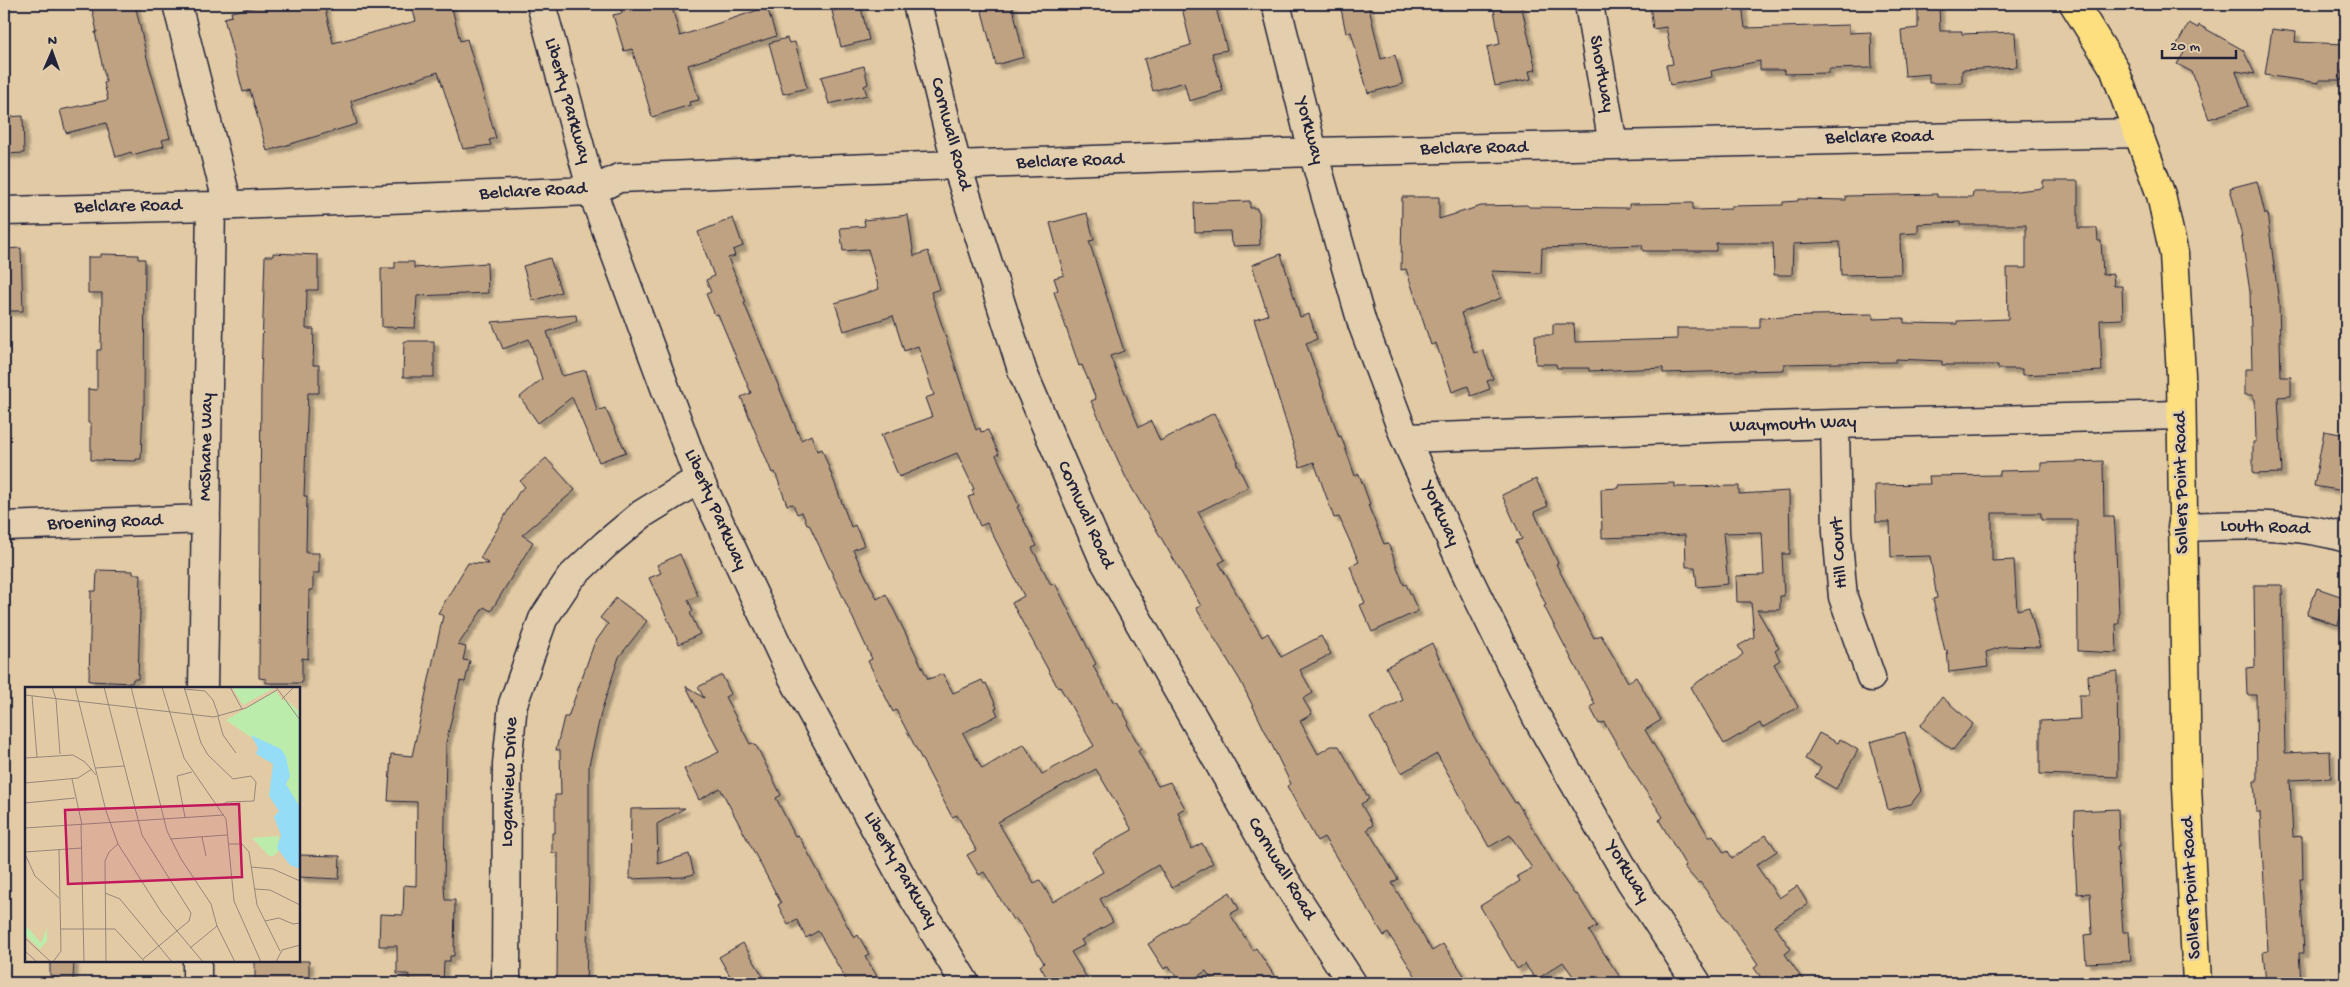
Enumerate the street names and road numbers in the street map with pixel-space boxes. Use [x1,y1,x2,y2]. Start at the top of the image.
street label: Shortway [1583,34,1619,115]
street label: Liberty Parkway [538,35,596,167]
street label: Cornwall Road [924,75,977,195]
street label: Yorkway [1289,93,1329,168]
street label: Belclare Road [1824,126,1935,150]
street label: Belclare Road [1419,137,1530,161]
street label: Belclare Road [1015,149,1126,175]
street label: Belclare Road [478,178,589,206]
street label: Belclare Road [73,195,184,219]
street label: McShane Way [195,392,219,501]
street label: Sollers Point Road [2169,410,2195,554]
street label: Waymouth Way [1729,411,1857,439]
street label: Liberty Parkway [678,446,752,575]
street label: Cornwall Road [1051,458,1120,574]
street label: Yorkway [1415,476,1465,551]
street label: Broening Road [46,509,165,537]
street label: Hill Court [1826,514,1854,589]
street label: Louth Road [2220,515,2312,541]
street label: Loganview Drive [496,716,524,847]
street label: Liberty Parkway [858,808,943,933]
street label: Cornwall Road [1241,814,1322,926]
street label: Sollers Point Road [2177,814,2207,960]
street label: Yorkway [1598,835,1655,908]

